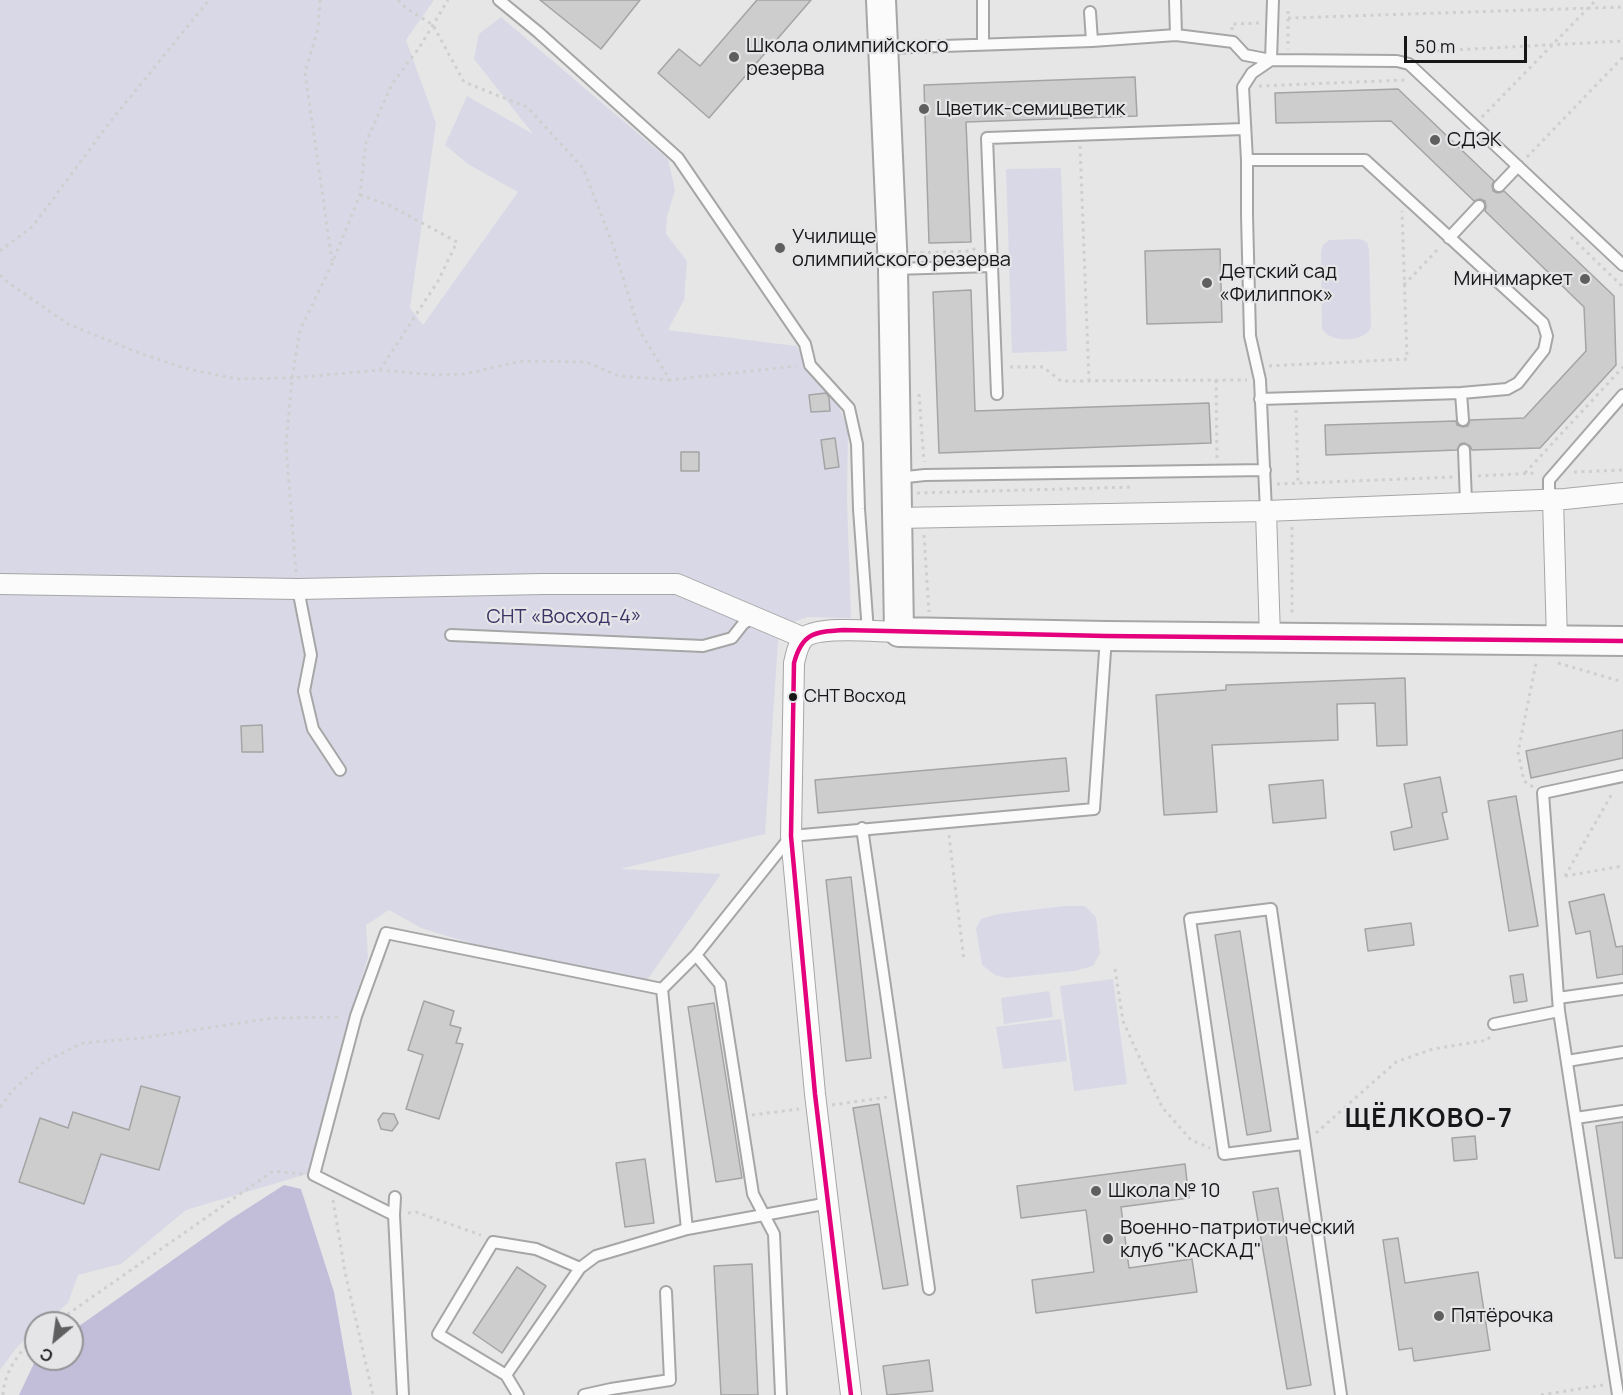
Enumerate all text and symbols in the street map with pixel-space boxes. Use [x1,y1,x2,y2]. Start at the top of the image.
scale bar [1407,24,1530,62]
place label: Школа олимпийского резерва [746,34,949,81]
text: 50 m [1415,34,1455,58]
marker: Школа олимпийского резерва [727,50,741,64]
place label: Цветик-семицветик [936,97,1126,121]
marker: Цветик-семицветик [917,102,931,116]
place label: СДЭК [1447,128,1502,152]
marker: СДЭК [1428,133,1442,147]
place label: Училище олимпийского резерва [792,225,1011,272]
marker: Училище олимпийского резерва [773,241,787,255]
place label: Детский сад «Филиппок» [1219,260,1337,307]
place label: Минимаркет [1454,267,1573,291]
marker: Минимаркет [1578,272,1592,286]
marker: Детский сад «Филиппок» [1200,276,1214,290]
park label: СНТ «Восход-4» [487,605,641,629]
place label: СНТ Восход [804,686,906,708]
marker: СНТ Восход [787,691,799,703]
district label: ЩЁЛКОВО-7 [1345,1104,1513,1136]
place label: Школа № 10 [1108,1179,1220,1203]
marker: Школа № 10 [1089,1184,1103,1198]
place label: Военно-патриотический клуб "КАСКАД" [1120,1216,1355,1263]
marker: Военно-патриотический клуб "КАСКАД" [1101,1232,1115,1246]
place label: Пятёрочка [1451,1304,1553,1328]
marker: Пятёрочка [1432,1309,1446,1323]
north arrow [24,1311,84,1371]
text: С [36,1343,57,1367]

